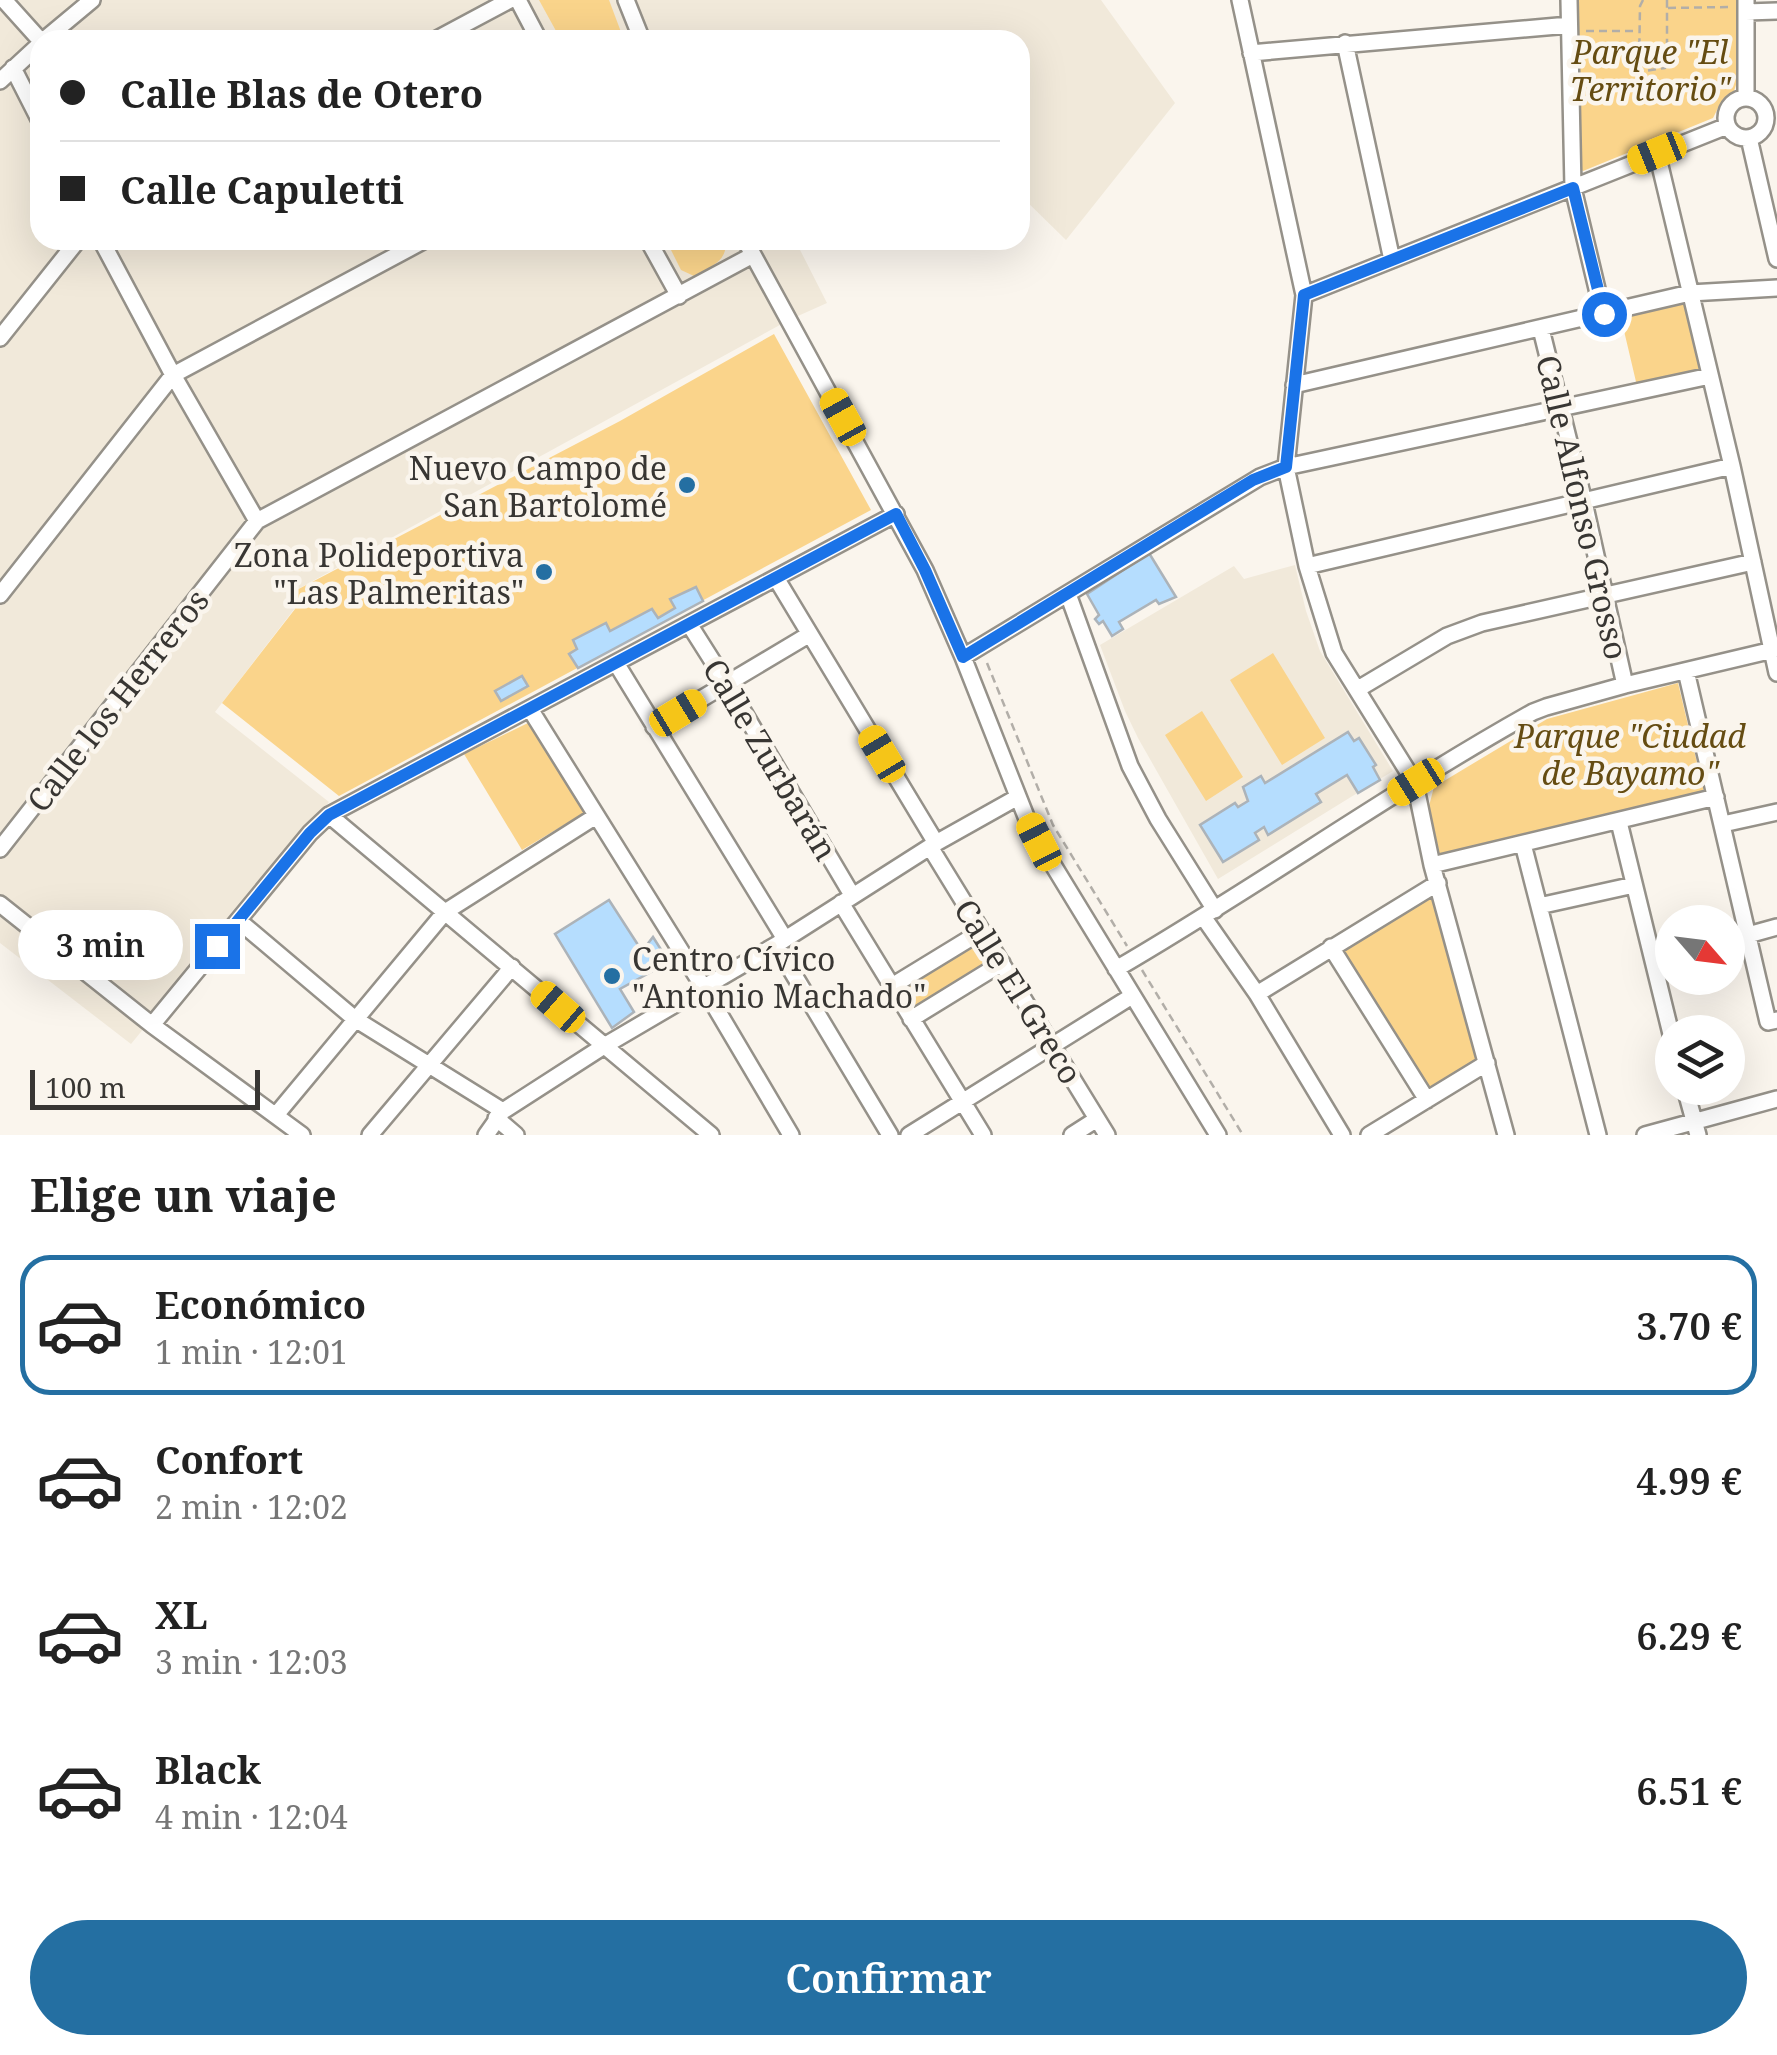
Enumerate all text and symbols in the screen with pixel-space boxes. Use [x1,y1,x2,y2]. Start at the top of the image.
park label: Parque "El Territorio" [1570,30,1732,110]
text: Calle Blas de Otero [120,67,483,119]
car [1624,128,1690,178]
text: Calle Capuletti [120,163,404,215]
route start [1582,292,1627,337]
street label: Calle Alfonso Grosso [1527,351,1639,663]
car [815,383,871,451]
place label: Nuevo Campo de San Bartolomé [409,446,667,526]
marker: Nuevo Campo de San Bartolomé [676,474,698,496]
place label: Zona Polideportiva "Las Palmeritas" [234,533,524,613]
marker: Zona Polideportiva "Las Palmeritas" [533,561,555,583]
street label: Calle los Herreros [16,580,218,820]
street label: Calle Zurbarán [694,650,848,868]
car [645,685,711,741]
park label: Parque "Ciudad de Bayamo" [1513,714,1746,794]
car [854,721,910,787]
car [1383,753,1449,811]
car [1012,808,1066,876]
street label: Calle El Greco [945,890,1093,1092]
north arrow [1655,905,1745,995]
map controls [1655,905,1745,1105]
callout: 3 min [17,911,182,981]
text: 3 min [56,923,145,966]
route end [195,924,240,969]
place label: Centro Cívico "Antonio Machado" [632,937,926,1017]
marker: Centro Cívico "Antonio Machado" [601,965,623,987]
car [526,976,590,1038]
button: layers [1655,1015,1745,1105]
scale bar [30,1065,260,1110]
text: 100 m [45,1068,126,1106]
text: Elige un viaje [30,1164,337,1225]
text: Económico [155,1278,366,1330]
icon: car [35,1280,125,1370]
text: 3.70 € [1636,1299,1742,1351]
text: 1 min · 12:01 [155,1330,348,1373]
text: Confort [155,1433,303,1485]
icon: car [35,1435,125,1525]
text: 4.99 € [1636,1454,1742,1506]
text: 2 min · 12:02 [155,1485,348,1528]
text: XL [155,1588,208,1640]
icon: car [35,1590,125,1680]
text: 6.29 € [1636,1609,1742,1661]
text: 3 min · 12:03 [155,1640,348,1683]
text: Black [155,1743,261,1795]
icon: car [35,1745,125,1835]
text: 6.51 € [1636,1764,1742,1816]
text: 4 min · 12:04 [155,1795,348,1838]
button: Confirmar [30,1920,1747,2035]

